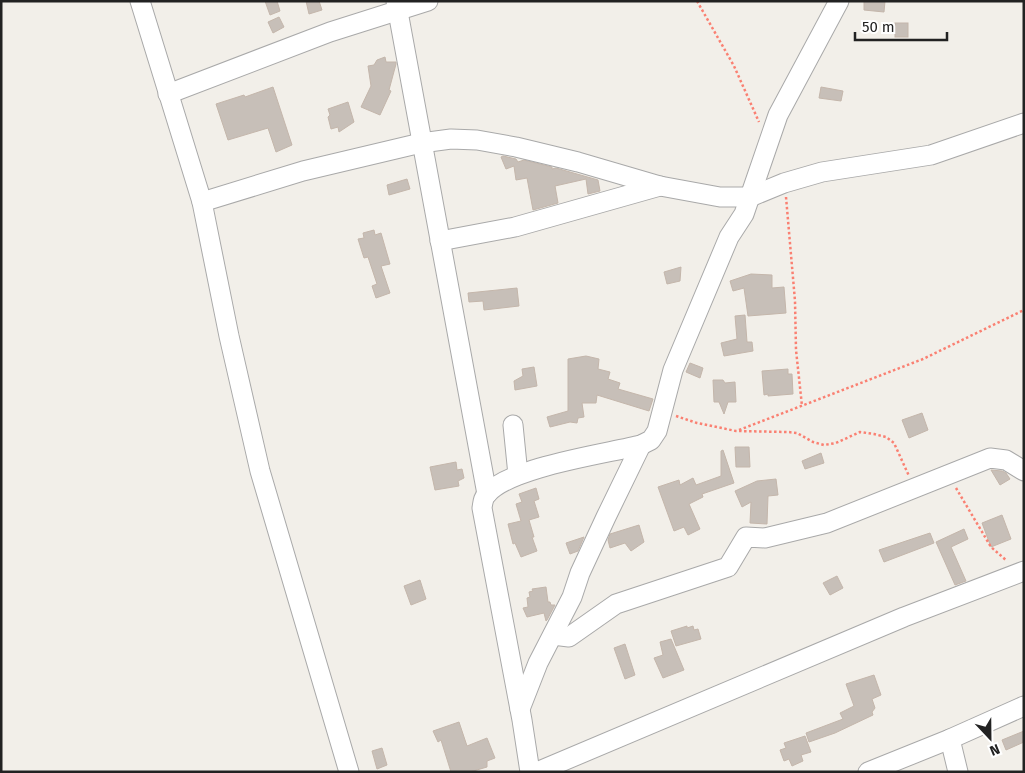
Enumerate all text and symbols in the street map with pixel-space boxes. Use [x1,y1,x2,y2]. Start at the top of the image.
scale bar [855,10,948,42]
text: 50 m [862,18,895,36]
north arrow [965,713,1015,763]
text: N [987,740,1002,759]

